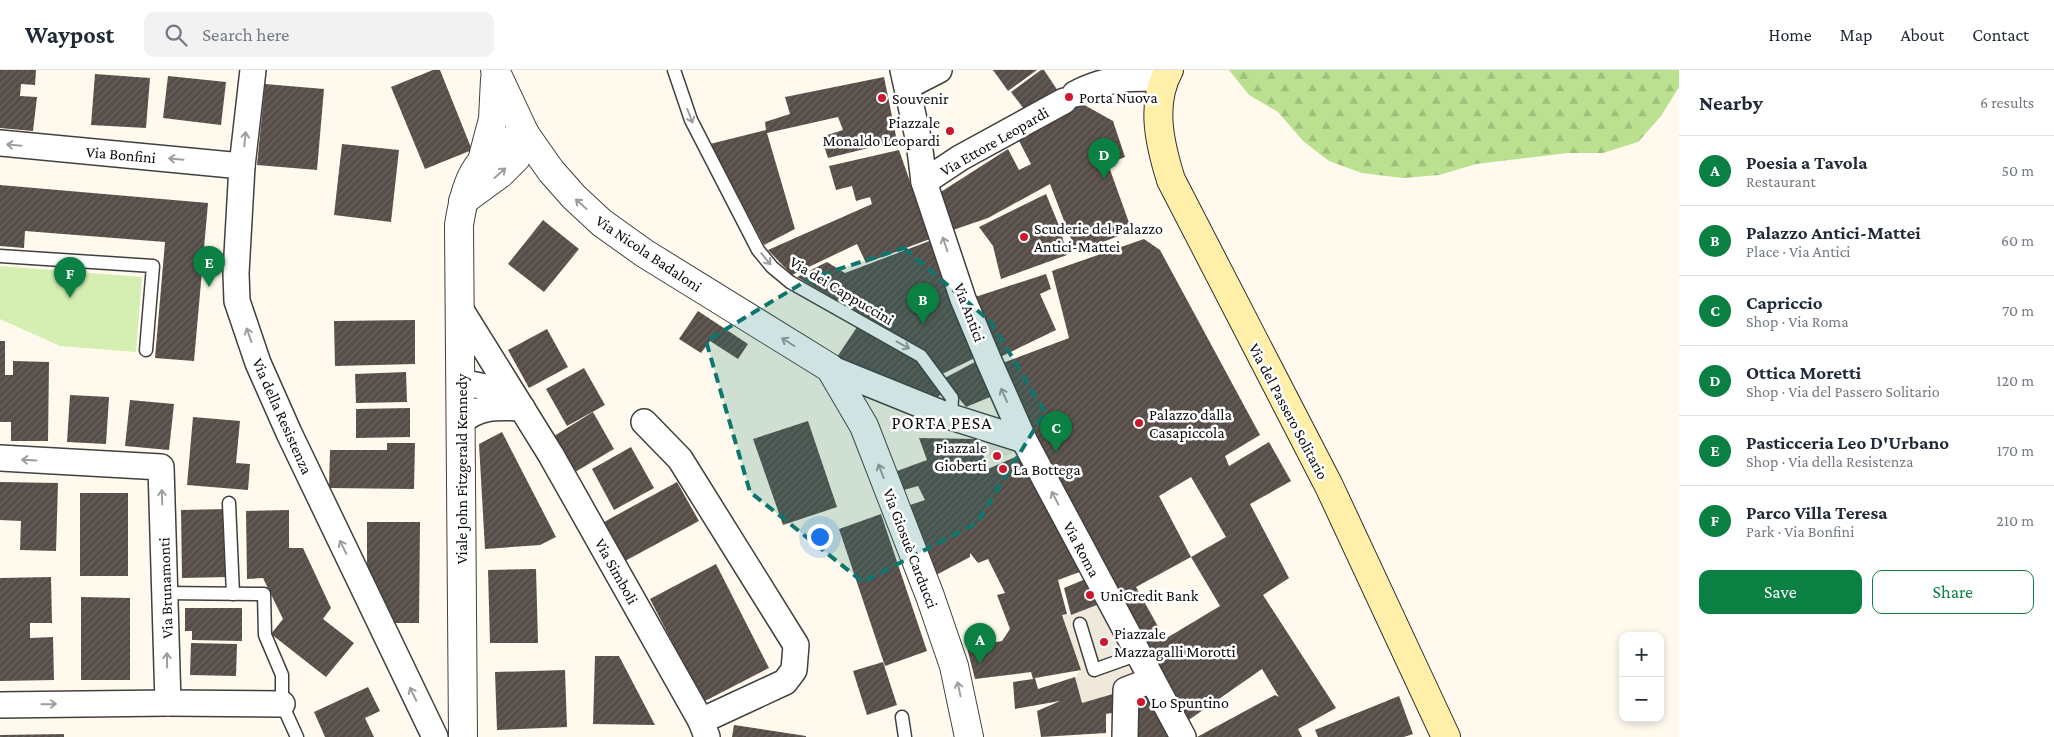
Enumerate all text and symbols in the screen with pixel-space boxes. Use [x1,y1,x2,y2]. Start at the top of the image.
search box [144,12,494,57]
text: Waypost [25,21,114,48]
icon: search [162,21,190,49]
text: Search here [202,24,289,45]
text: Home [1769,25,1812,45]
text: Map [1840,25,1872,45]
text: About [1900,25,1944,45]
text: Contact [1972,25,2029,45]
place label: Porta Nuova [1079,89,1158,106]
place label: Souvenir [892,90,949,107]
marker: Porta Nuova [1063,91,1075,103]
text: Nearby [1699,91,1763,115]
marker: Souvenir [876,92,888,104]
text: 6 results [1980,94,2034,111]
street label: Via Ettore Leopardi [937,103,1052,180]
one-way arrow [686,108,695,123]
place label: Piazzale Monaldo Leopardi [823,114,940,150]
marker: Piazzale Monaldo Leopardi [944,125,956,137]
one-way arrow [240,132,250,148]
pin: D [1088,138,1120,179]
one-way arrow [7,140,23,149]
street label: Via Bonfini [85,143,157,166]
text: Poesia a Tavola [1746,152,1867,173]
one-way arrow [168,155,184,164]
text: A [1710,162,1720,179]
text: 50 m [2002,162,2034,179]
one-way arrow [494,167,507,178]
text: Restaurant [1746,173,1816,190]
one-way arrow [574,198,587,210]
street label: Via Nicola Badaloni [592,212,705,295]
place label: Scuderie del Palazzo Antici-Mattei [1034,220,1163,255]
text: Palazzo Antici-Mattei [1746,222,1921,243]
marker: Scuderie del Palazzo Antici-Mattei [1018,231,1030,243]
text: B [1710,232,1720,249]
text: 60 m [2001,232,2034,249]
one-way arrow [940,237,949,252]
text: Place · Via Antici [1746,243,1851,260]
pin: E [193,246,225,287]
one-way arrow [760,253,772,266]
street label: Via dei Cappuccini [786,253,897,329]
pin: F [54,257,86,298]
street label: Via Antici [951,280,988,344]
pin: B [907,283,939,324]
text: Capriccio [1746,292,1823,313]
text: C [1710,302,1720,319]
text: 70 m [2002,302,2034,319]
text: Shop · Via Roma [1746,313,1849,330]
one-way arrow [244,328,253,343]
one-way arrow [782,337,796,347]
street label: Via del Passero Solitario [1246,340,1332,482]
one-way arrow [895,341,909,351]
street label: Via della Resistenza [249,356,316,477]
text: Ottica Moretti [1746,362,1861,383]
text: D [1709,372,1721,389]
text: 120 m [1996,372,2034,389]
street label: Viale John Fitzgerald Kennedy [453,373,471,564]
text: Shop · Via del Passero Solitario [1746,383,1940,400]
one-way arrow [999,388,1009,403]
place label: Palazzo dalla Casapiccola [1149,406,1233,442]
pin: C [1040,411,1072,452]
district label: PORTA PESA [892,413,992,433]
marker: Palazzo dalla Casapiccola [1133,417,1145,429]
text: Pasticceria Leo D'Urbano [1746,432,1949,453]
place label: Piazzale Gioberti [934,439,987,474]
text: E [1710,442,1720,459]
text: 170 m [1997,442,2034,459]
marker: Piazzale Gioberti [991,450,1003,462]
text: Shop · Via della Resistenza [1746,453,1913,470]
one-way arrow [21,455,37,464]
place label: La Bottega [1013,461,1081,479]
one-way arrow [876,463,885,479]
marker: La Bottega [997,463,1009,475]
street label: Via Giosuè Carducci [880,486,941,610]
one-way arrow [157,489,167,506]
one-way arrow [1050,492,1060,506]
text: Parco Villa Teresa [1746,502,1887,523]
text: F [1711,512,1719,529]
text: 210 m [1996,512,2034,529]
street label: Via Roma [1060,519,1104,580]
text: Park · Via Bonfini [1746,523,1854,540]
your location [807,524,833,550]
street label: Via Simboli [592,535,642,607]
street label: Via Brunamonti [155,537,176,639]
one-way arrow [338,540,348,555]
button: Save [1699,570,1862,614]
button: Share [1872,570,2034,614]
place label: UniCredit Bank [1100,587,1199,604]
marker: UniCredit Bank [1084,589,1096,601]
pin: A [964,623,996,664]
place label: Piazzale Mazzagalli Morotti [1114,625,1236,661]
map controls [1619,632,1664,722]
button: + [1619,632,1664,677]
marker: Piazzale Mazzagalli Morotti [1098,636,1110,648]
one-way arrow [162,652,172,668]
button: − [1619,677,1664,722]
one-way arrow [954,682,963,698]
one-way arrow [408,687,417,702]
place label: Lo Spuntino [1151,694,1229,712]
marker: Lo Spuntino [1135,696,1147,708]
one-way arrow [40,699,56,709]

